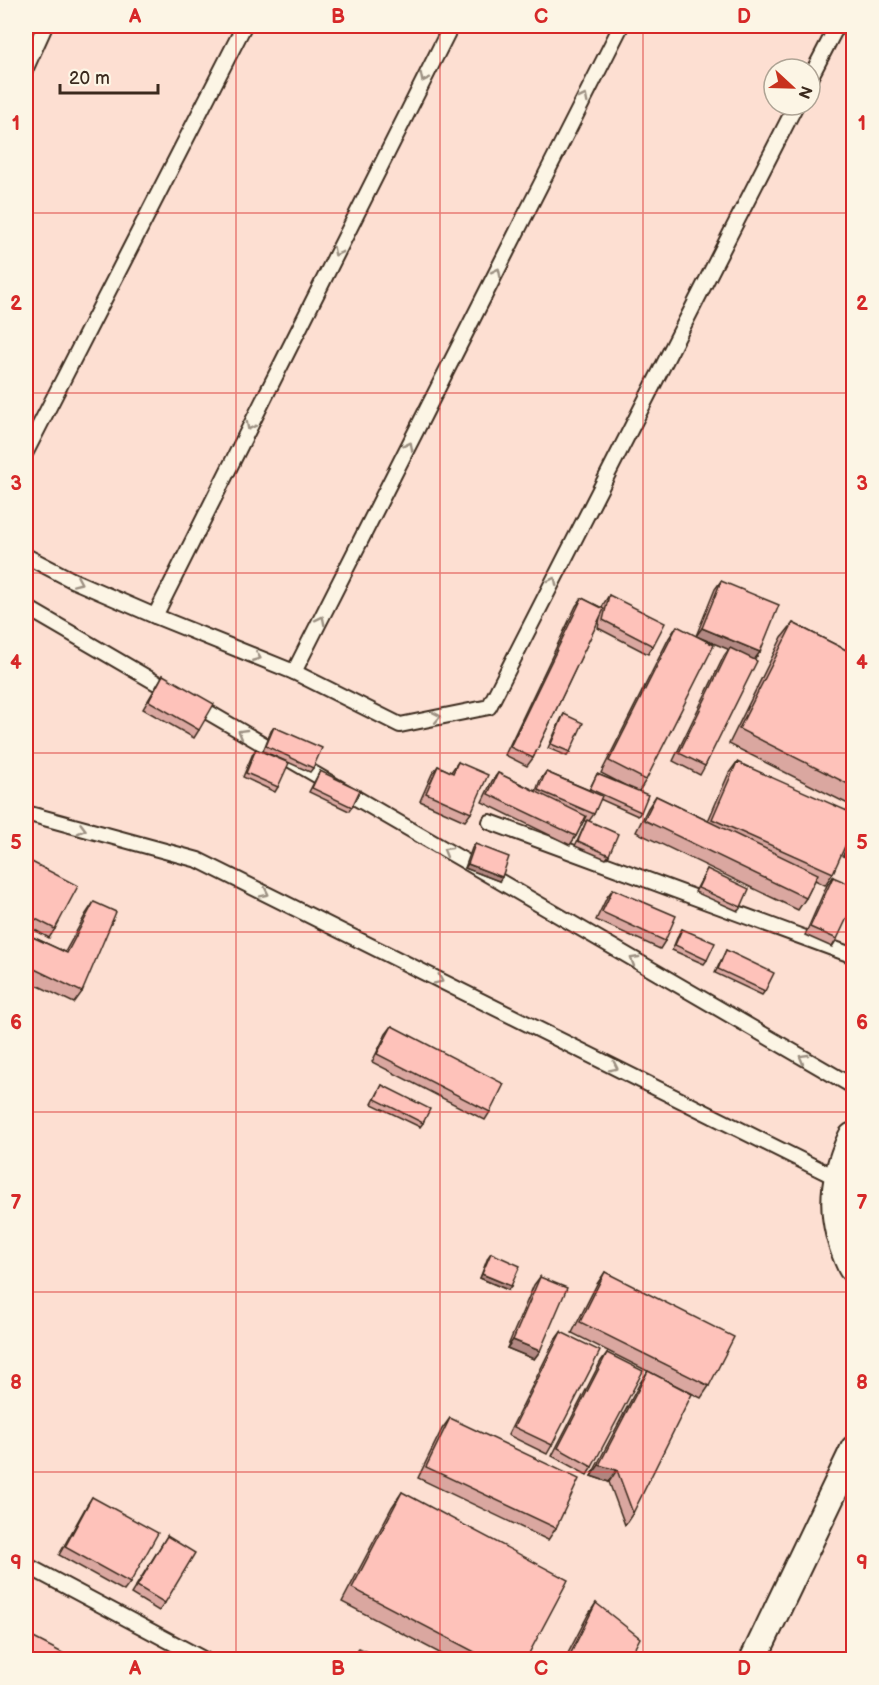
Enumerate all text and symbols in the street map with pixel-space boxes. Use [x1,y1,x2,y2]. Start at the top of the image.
text: A [128,5,142,29]
text: B [331,5,345,29]
text: C [534,5,548,29]
text: D [737,5,751,29]
scale bar [60,57,158,95]
north arrow [762,57,822,117]
text: 20 m [69,68,110,89]
one-way arrow [420,71,432,82]
text: N [793,83,816,101]
one-way arrow [577,93,589,104]
text: 1 [12,112,20,136]
text: 1 [858,112,866,136]
one-way arrow [333,246,344,257]
one-way arrow [489,267,501,278]
text: 2 [10,292,22,316]
text: 2 [856,292,868,316]
one-way arrow [245,420,257,431]
one-way arrow [401,441,413,452]
text: 3 [10,472,22,496]
text: 3 [856,472,868,496]
one-way arrow [71,575,82,587]
one-way arrow [546,576,558,587]
one-way arrow [314,616,325,626]
one-way arrow [251,650,262,662]
text: 4 [10,651,22,675]
text: 4 [856,651,868,675]
one-way arrow [431,711,441,724]
one-way arrow [238,728,248,740]
one-way arrow [77,821,87,834]
text: 5 [10,831,22,855]
text: 5 [856,831,868,855]
one-way arrow [443,847,453,859]
one-way arrow [258,886,269,898]
one-way arrow [630,956,640,967]
one-way arrow [433,973,444,985]
text: 6 [10,1011,22,1035]
text: 6 [856,1011,868,1035]
one-way arrow [799,1053,809,1065]
one-way arrow [608,1060,619,1072]
text: 7 [10,1191,22,1215]
text: 7 [856,1191,868,1215]
text: 8 [10,1371,22,1395]
text: 8 [856,1371,868,1395]
text: 9 [10,1551,22,1575]
text: 9 [856,1551,868,1575]
text: A [128,1657,142,1681]
text: B [331,1657,345,1681]
text: C [534,1657,548,1681]
text: D [737,1657,751,1681]

